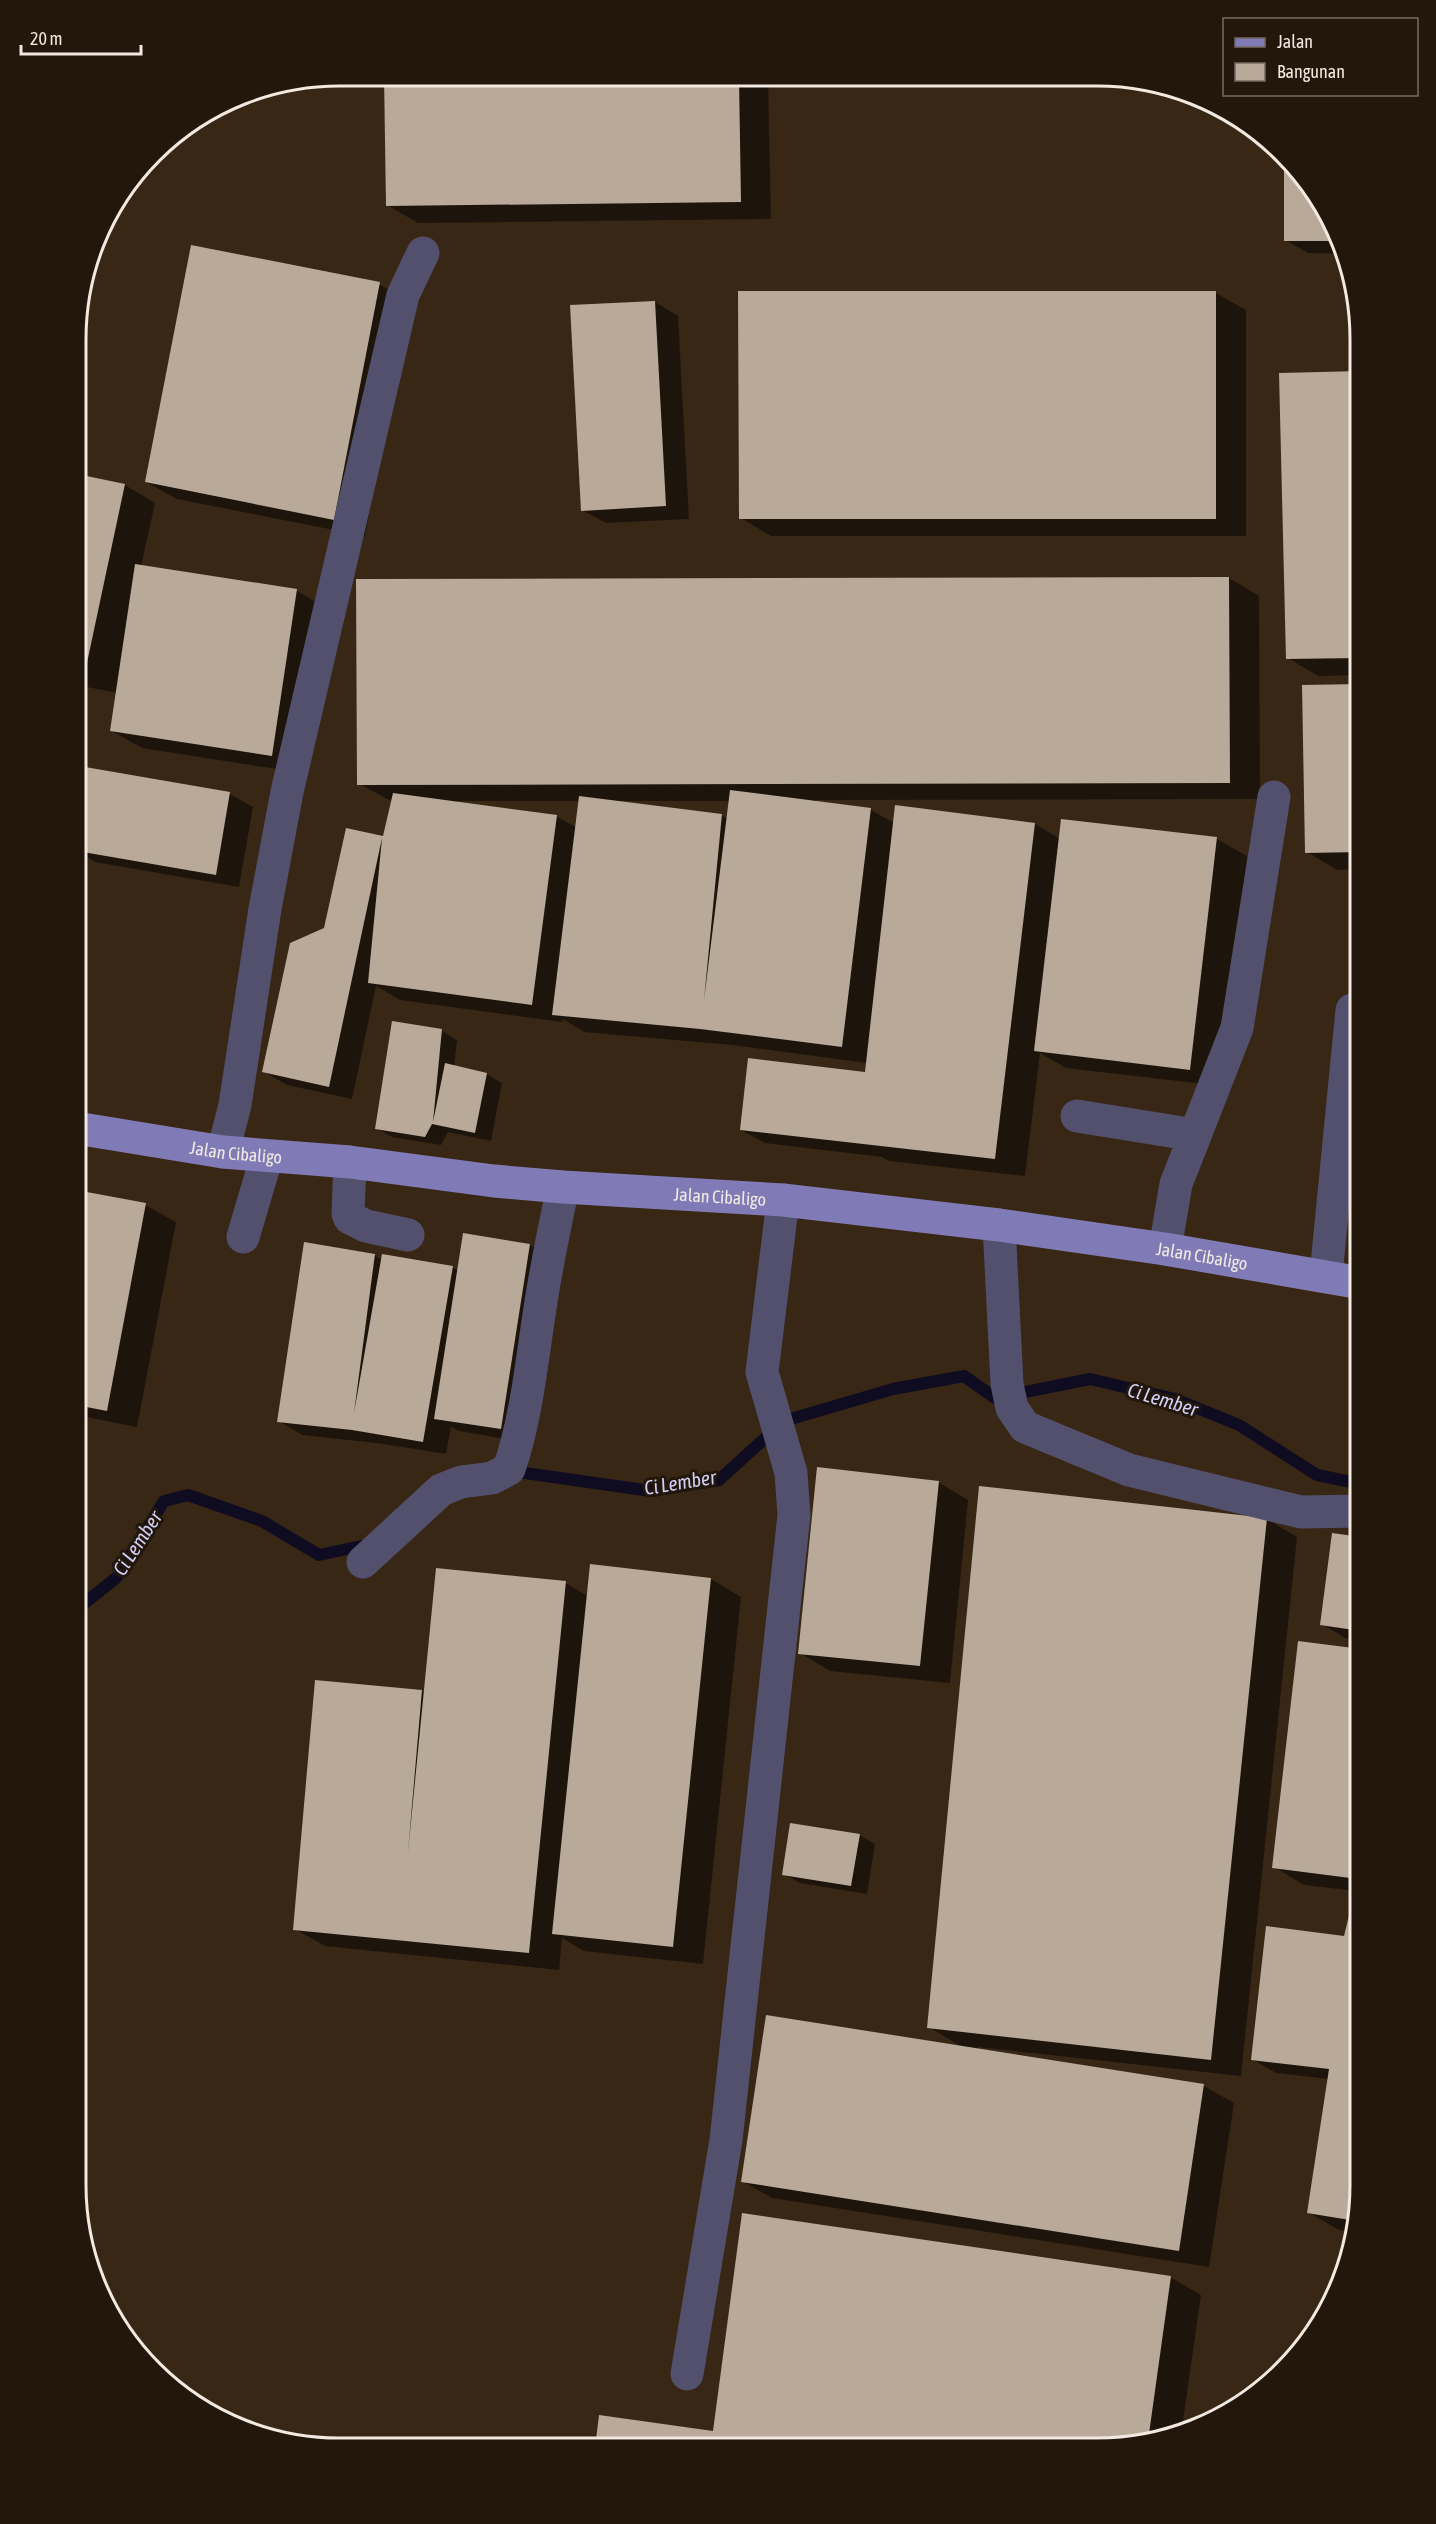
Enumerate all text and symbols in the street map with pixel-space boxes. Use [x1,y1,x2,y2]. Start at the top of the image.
scale bar [21,18,141,56]
legend [1223,18,1418,96]
text: 20 m [30,28,62,49]
text: Jalan [1277,31,1313,52]
text: Bangunan [1277,61,1345,82]
street label: Jalan Cibaligo [189,1136,283,1167]
street label: Jalan Cibaligo [673,1183,767,1209]
street label: Jalan Cibaligo [1155,1237,1249,1274]
water label: Ci Lember [1125,1377,1202,1421]
water label: Ci Lember [643,1465,718,1499]
water label: Ci Lember [108,1506,167,1579]

